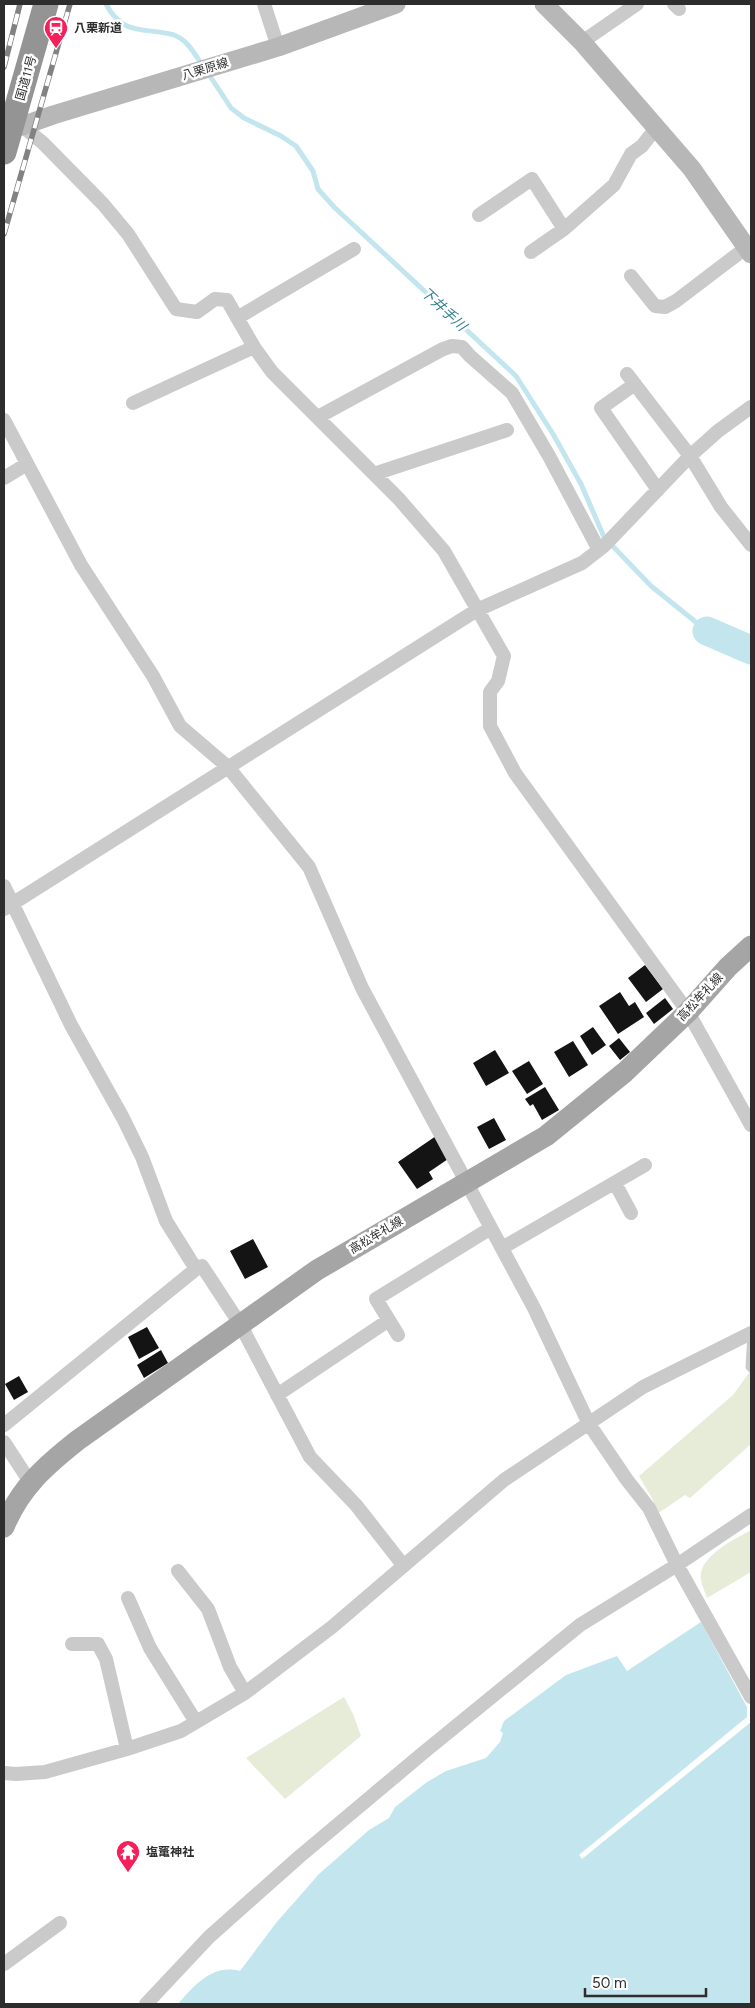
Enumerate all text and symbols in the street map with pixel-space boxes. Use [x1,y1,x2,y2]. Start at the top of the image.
station icon: 八栗新道 [43,15,69,49]
place label: 八栗新道 [74,21,122,35]
street label: 国道11号 [13,54,39,102]
street label: 八栗原線 [180,55,230,83]
water label: 下井手川 [417,284,471,336]
street label: 高松牟礼線 [674,970,726,1024]
street label: 高松牟礼線 [347,1214,405,1256]
temple icon: 塩竃神社 [115,1839,141,1873]
place label: 塩竃神社 [146,1845,194,1859]
scale bar [585,1966,706,1998]
text: 50 m [592,1974,627,1992]

